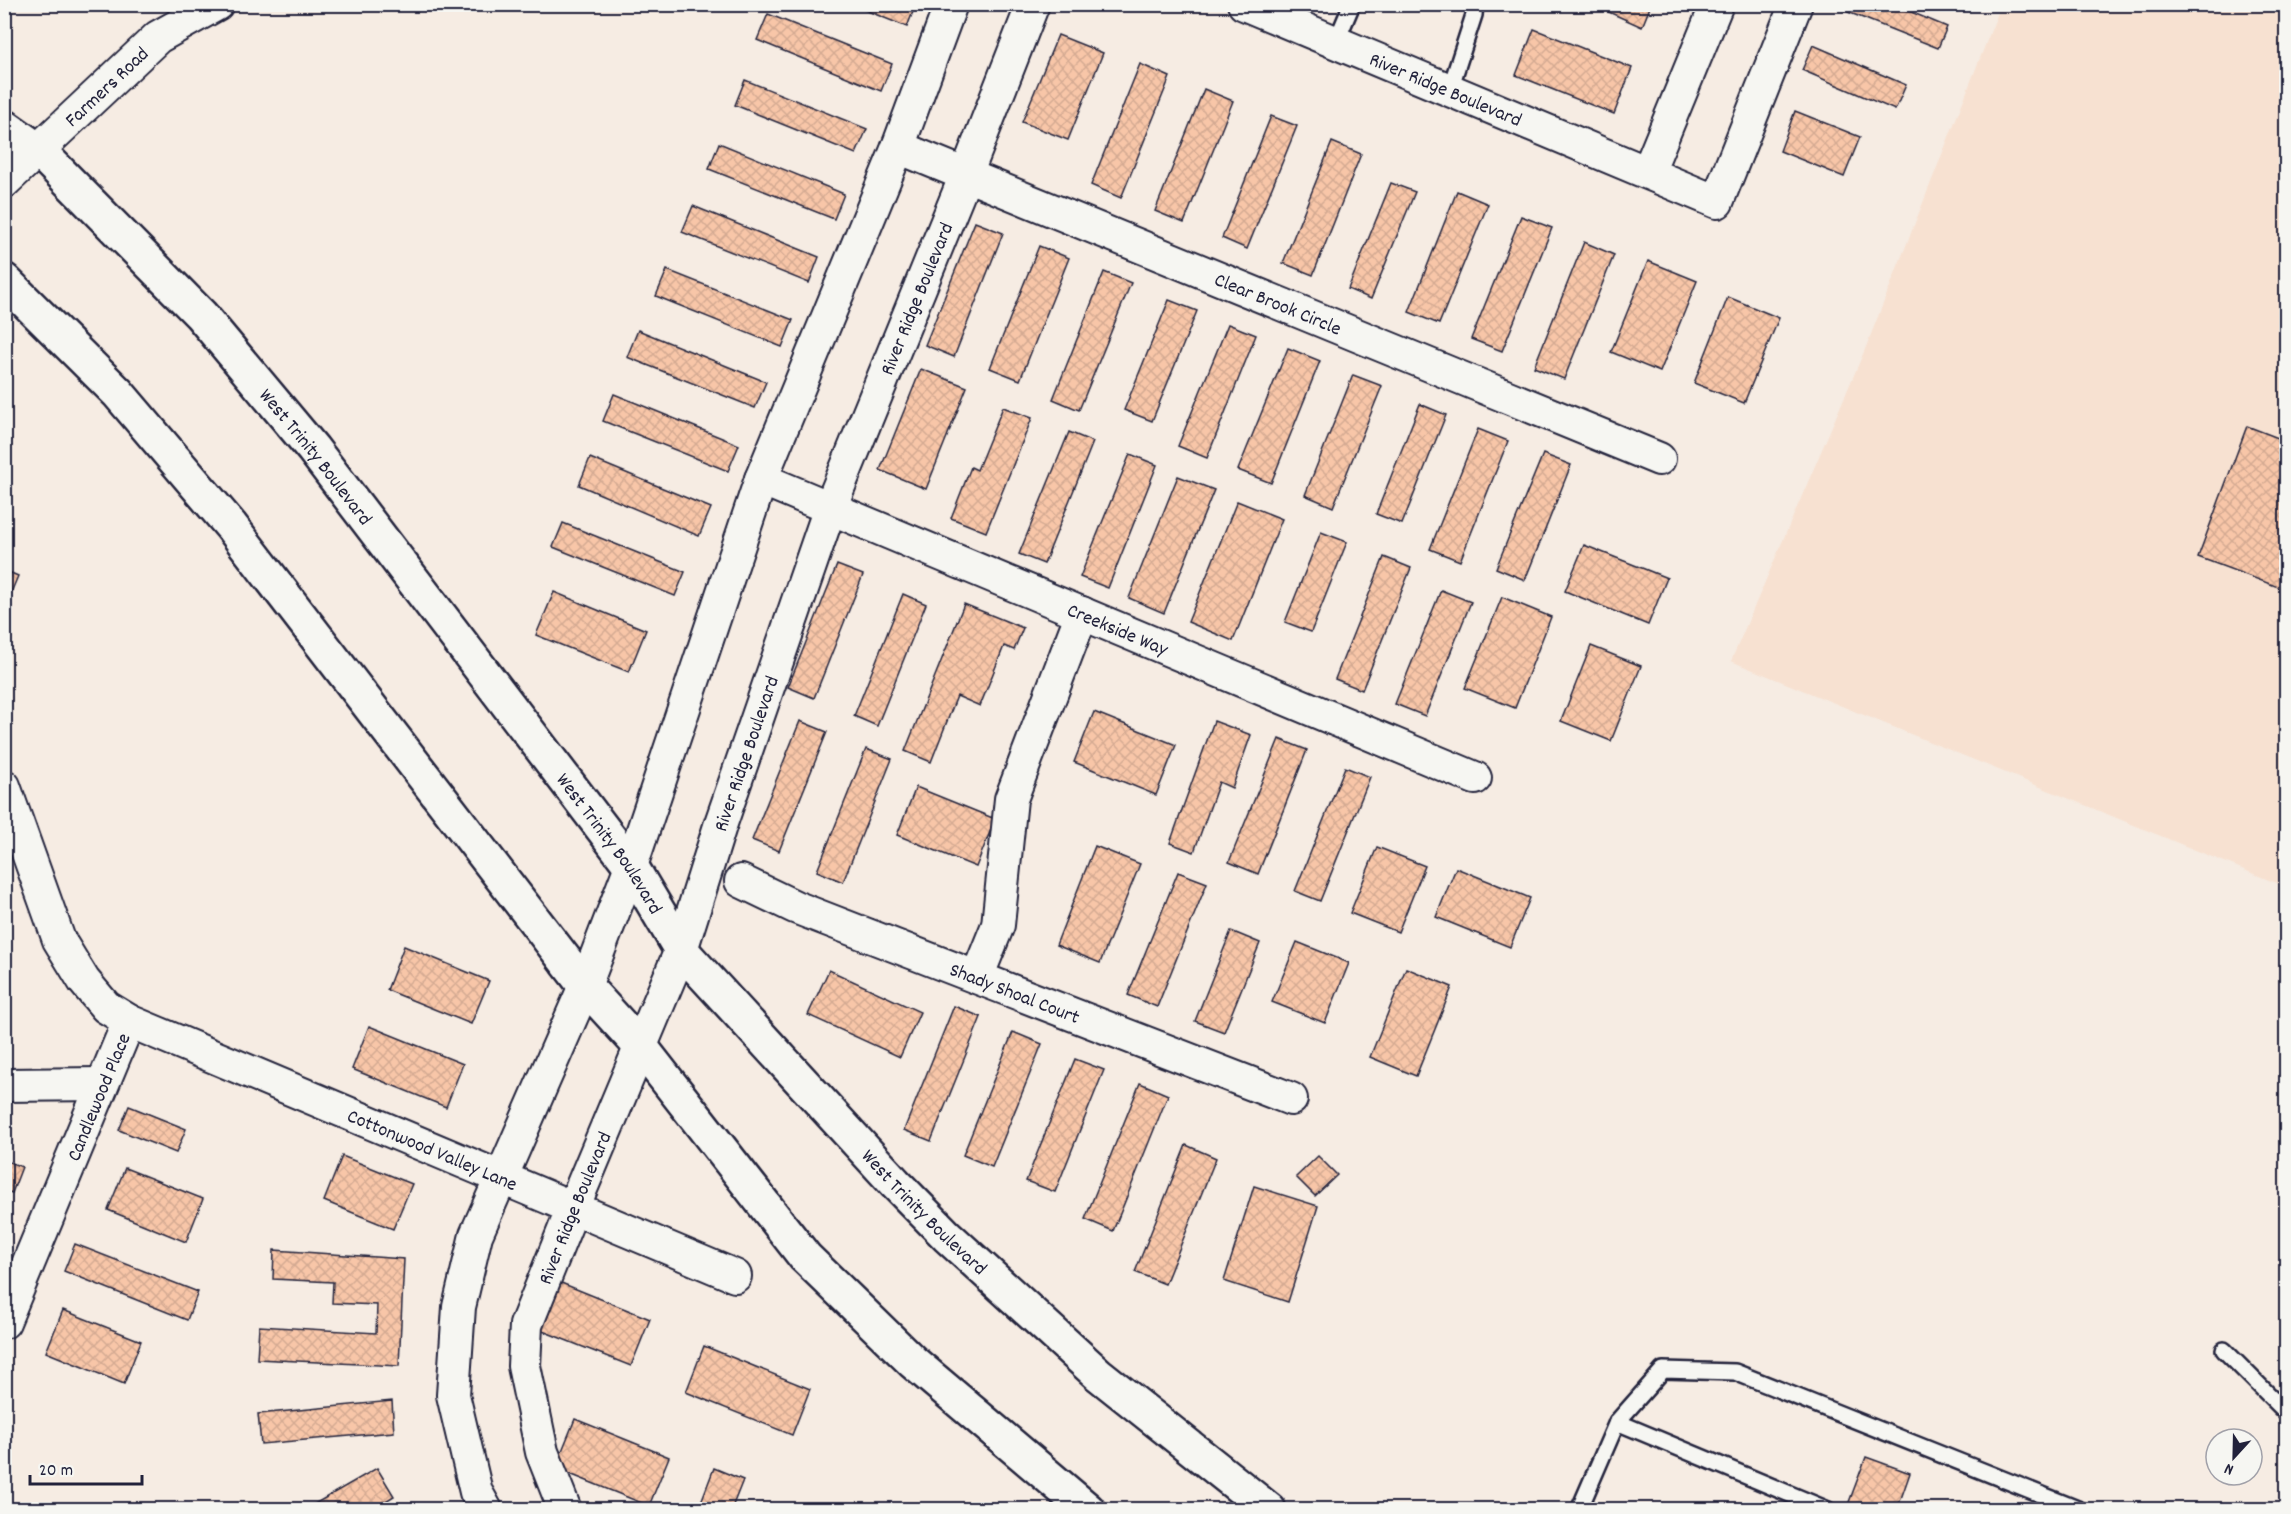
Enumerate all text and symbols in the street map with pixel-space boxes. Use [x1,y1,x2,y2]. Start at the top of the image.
street label: Farmers Road [60,42,156,135]
street label: River Ridge Boulevard [1364,47,1525,136]
street label: River Ridge Boulevard [875,219,962,380]
street label: Clear Brook Circle [1209,267,1345,344]
street label: West Trinity Boulevard [251,384,377,532]
street label: Creekside Way [1062,598,1172,665]
street label: River Ridge Boulevard [708,673,788,836]
street label: West Trinity Boulevard [548,768,668,921]
street label: Shady Shoal Court [945,957,1083,1033]
street label: Candlewood Place [61,1029,139,1166]
street label: Cottonwood Valley Lane [342,1103,521,1200]
street label: River Ridge Boulevard [533,1128,620,1289]
street label: West Trinity Boulevard [854,1144,992,1283]
north arrow [2204,1427,2264,1487]
scale bar [30,1448,142,1486]
text: N [2221,1456,2237,1481]
text: 20 m [39,1459,73,1484]

